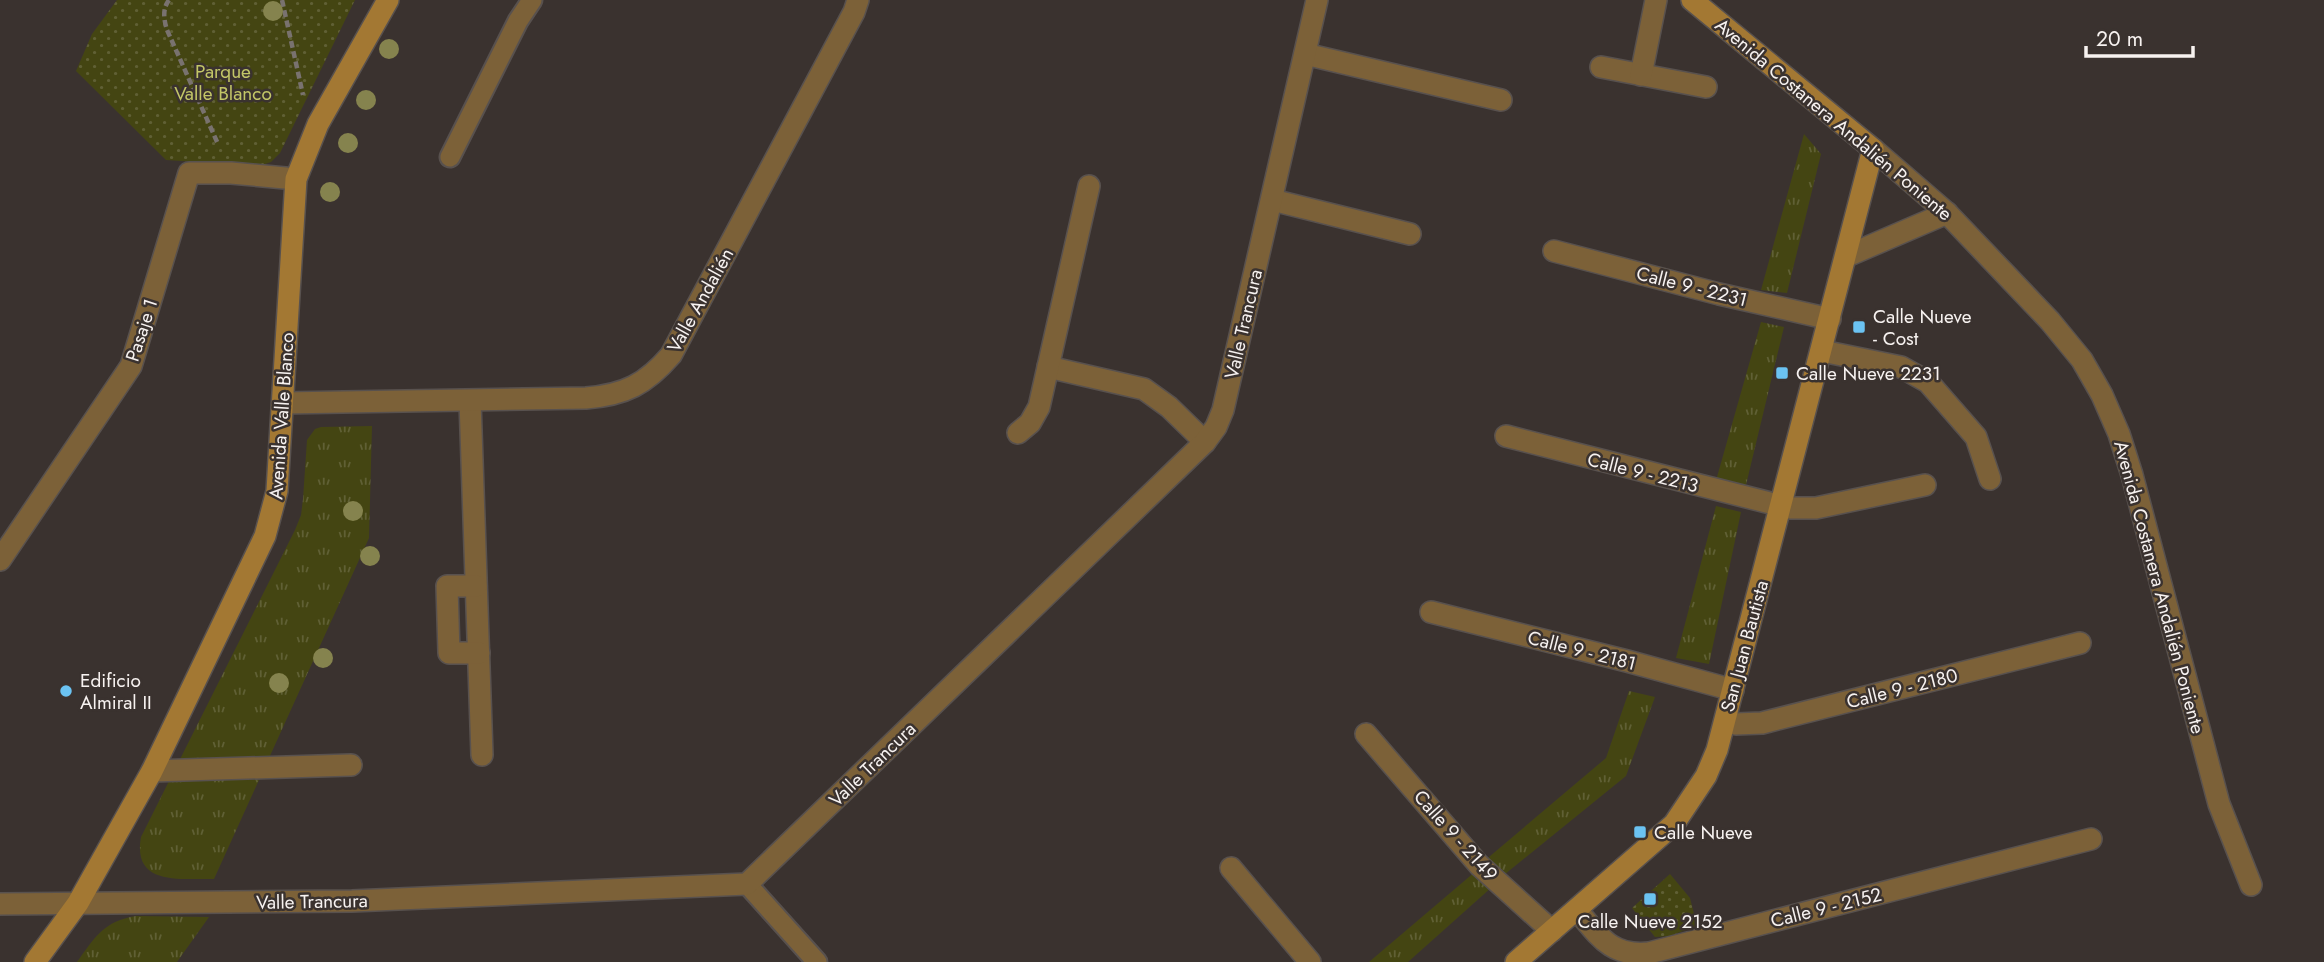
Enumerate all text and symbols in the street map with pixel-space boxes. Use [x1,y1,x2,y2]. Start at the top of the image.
street label: Avenida Costanera Andalién Poniente [1709,12,1958,227]
scale bar [2086,14,2193,58]
text: 20 m [2096,24,2143,54]
park label: Parque Valle Blanco [174,58,272,107]
street label: Valle Andalién [661,243,740,357]
street label: Calle 9 - 2231 [1634,260,1750,313]
street label: Valle Trancura [1218,267,1269,382]
street label: Pasaje 1 [119,295,164,365]
place label: Calle Nueve - Cost [1873,303,1972,352]
marker: Calle Nueve - Cost [1851,319,1867,335]
street label: Avenida Valle Blanco [262,332,301,501]
place label: Calle Nueve 2231 [1796,360,1941,387]
marker: Calle Nueve 2231 [1774,365,1790,381]
street label: Avenida Costanera Andalién Poniente [2107,438,2212,737]
street label: Calle 9 - 2213 [1585,446,1701,499]
street label: San Juan Bautista [1714,577,1775,715]
street label: Calle 9 - 2181 [1525,624,1639,677]
street label: Calle 9 - 2180 [1844,662,1961,715]
place label: Edificio Almiral II [80,667,152,716]
marker: Edificio Almiral II [58,683,74,699]
street label: Valle Trancura [823,716,922,813]
street label: Calle 9 - 2149 [1407,784,1504,887]
place label: Calle Nueve [1654,819,1753,846]
marker: Calle Nueve [1632,824,1648,840]
street label: Calle 9 - 2152 [1768,881,1885,934]
street label: Valle Trancura [256,887,368,916]
marker: Calle Nueve 2152 [1642,891,1658,907]
place label: Calle Nueve 2152 [1577,908,1723,935]

